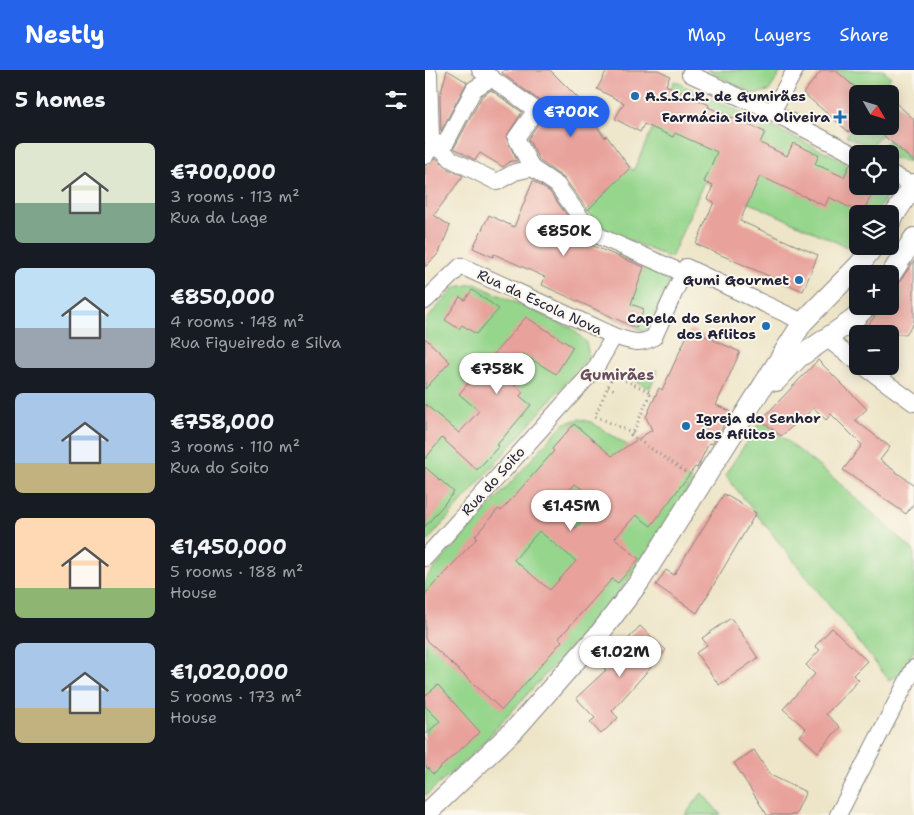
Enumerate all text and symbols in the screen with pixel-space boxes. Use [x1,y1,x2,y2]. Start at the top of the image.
text: Nestly [25,19,105,51]
text: Map [688,23,726,47]
text: Layers [754,23,811,47]
text: Share [839,23,889,47]
north arrow [849,85,899,135]
map controls [849,85,899,375]
text: 5 homes [15,86,106,114]
icon: filters [382,86,410,114]
place label: A.S.S.C.R. de Gumirães [645,87,806,105]
marker: A.S.S.C.R. de Gumirães [629,90,641,102]
pin: €700K [536,96,606,138]
text: €700K [543,101,599,122]
place label: Farmácia Silva Oliveira [662,108,830,126]
marker: Farmácia Silva Oliveira [834,111,846,123]
button: locate [849,145,899,195]
text: €700,000 [170,158,276,186]
icon: home [55,163,115,223]
text: 3 rooms · 113 m² [170,186,300,207]
button: layers [849,205,899,255]
text: Rua da Lage [170,207,268,228]
pin: €850K [529,214,599,257]
text: €850K [537,220,591,241]
street label: Rua da Escola Nova [475,265,606,339]
button: + [849,265,899,315]
place label: Gumi Gourmet [683,271,789,289]
marker: Gumi Gourmet [793,274,805,286]
text: €850,000 [170,283,275,311]
icon: home [55,288,115,348]
place label: Capela do Senhor dos Aflitos [627,309,756,343]
text: 4 rooms · 148 m² [170,311,304,332]
marker: Capela do Senhor dos Aflitos [760,320,772,332]
button: − [849,325,899,375]
text: Rua Figueiredo e Silva [170,332,341,353]
pin: €758K [462,352,532,395]
text: €758K [470,358,524,379]
district label: Gumirães [580,365,654,385]
text: €758,000 [170,408,275,436]
place label: Igreja do Senhor dos Aflitos [696,409,821,443]
icon: home [55,413,115,473]
marker: Igreja do Senhor dos Aflitos [680,420,692,432]
text: 3 rooms · 110 m² [170,436,300,457]
street label: Rua do Soito [457,443,529,519]
text: Rua do Soito [170,457,269,478]
pin: €1.45M [530,490,612,532]
text: €1.45M [542,495,600,516]
text: €1,450,000 [170,533,287,561]
icon: home [55,538,115,598]
text: 5 rooms · 188 m² [170,561,303,582]
text: House [170,582,217,603]
pin: €1.02M [579,636,661,678]
text: €1.02M [590,641,650,662]
text: €1,020,000 [170,658,289,686]
icon: home [55,663,115,723]
text: 5 rooms · 173 m² [170,686,302,707]
text: House [170,707,217,728]

